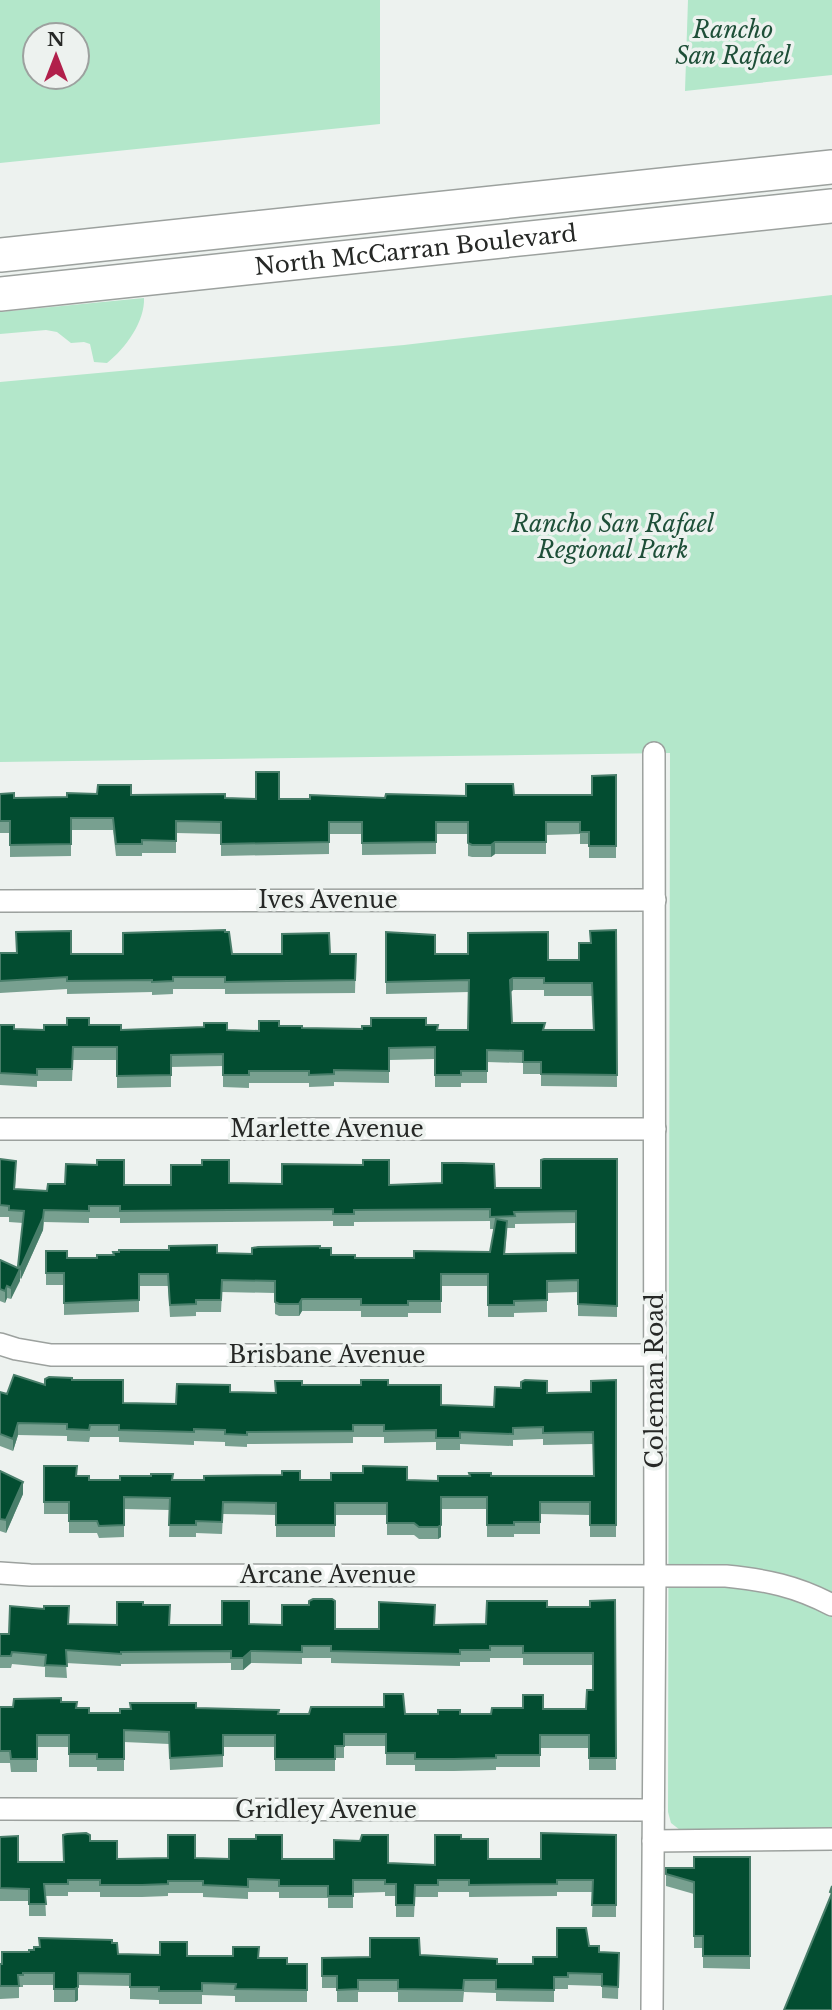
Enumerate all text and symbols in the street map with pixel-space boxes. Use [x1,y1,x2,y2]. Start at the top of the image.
park label: Rancho San Rafael [675,16,792,70]
north arrow [21,21,91,91]
text: N [47,28,65,51]
street label: North McCarran Boulevard [253,219,578,281]
park label: Rancho San Rafael Regional Park [511,510,715,564]
street label: Ives Avenue [258,886,398,914]
street label: Marlette Avenue [230,1115,424,1143]
street label: Coleman Road [641,1293,669,1469]
street label: Brisbane Avenue [229,1341,425,1369]
street label: Arcane Avenue [239,1561,416,1589]
street label: Gridley Avenue [235,1796,417,1824]

